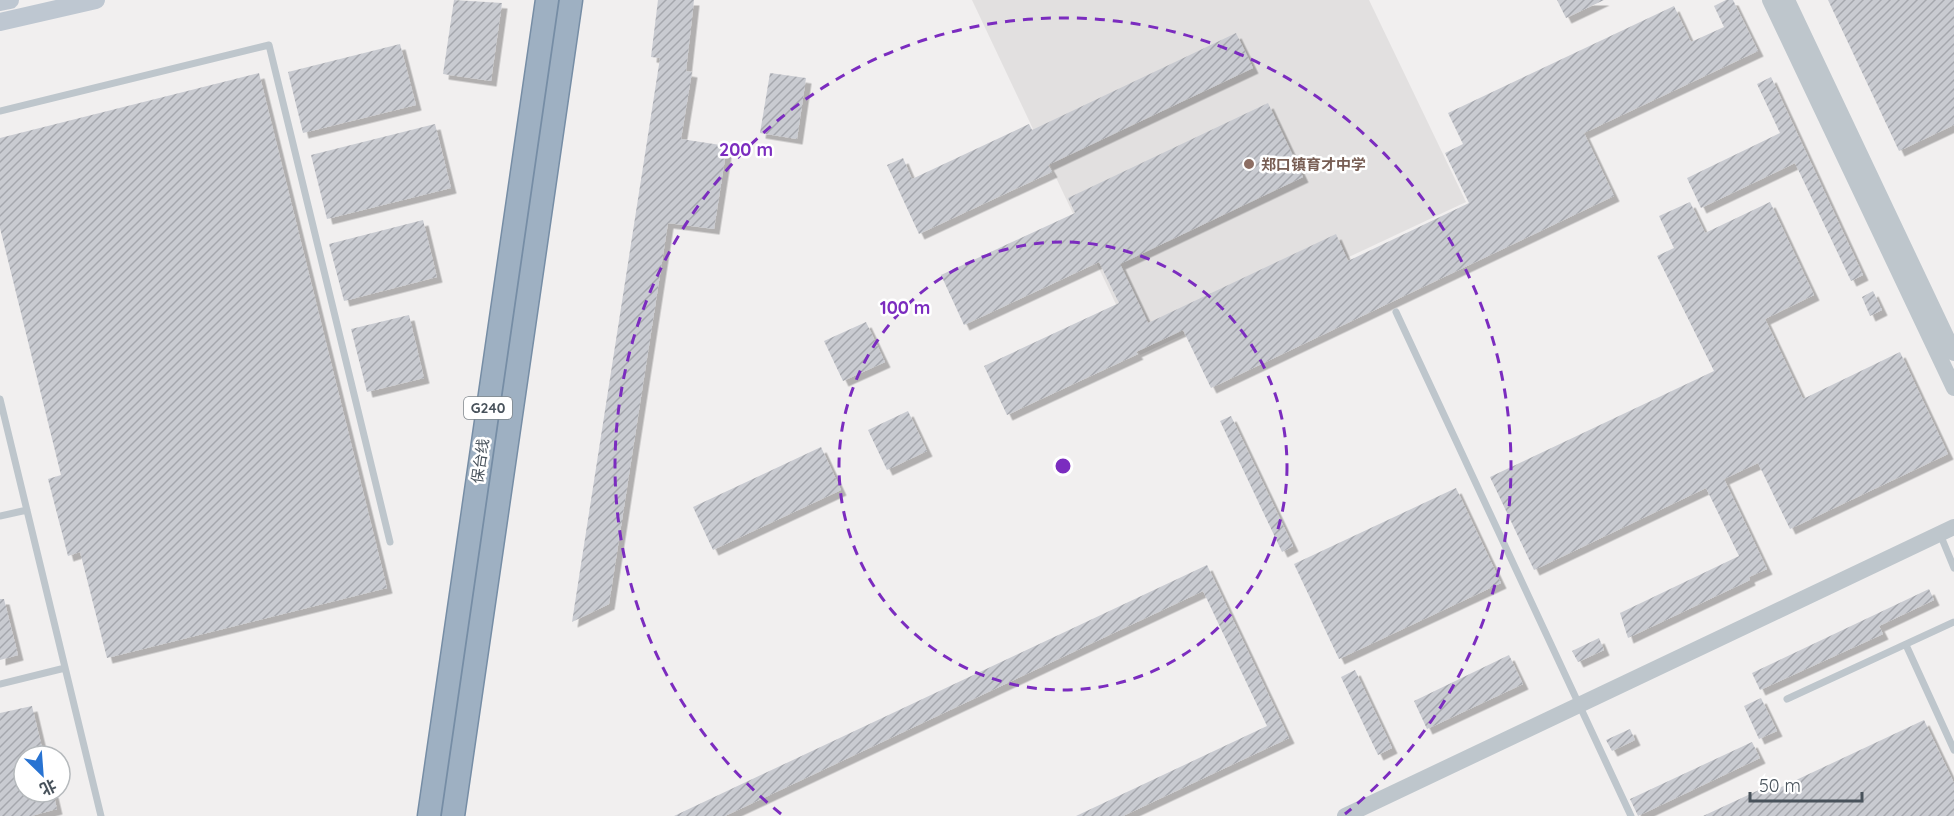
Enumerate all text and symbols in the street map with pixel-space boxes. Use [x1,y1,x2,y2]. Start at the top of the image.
text: 200 m [719,138,773,161]
place label: 郑口镇育才中学 [1261,155,1366,174]
marker: 郑口镇育才中学 [1242,157,1256,171]
text: 100 m [880,296,930,319]
road number: G240 [464,397,512,419]
street label: 保台线 [467,437,493,485]
centre of rings [1053,456,1073,476]
north arrow [12,744,72,804]
scale bar [1750,765,1862,803]
text: 50 m [1759,774,1801,797]
text: 北 [37,775,60,800]

